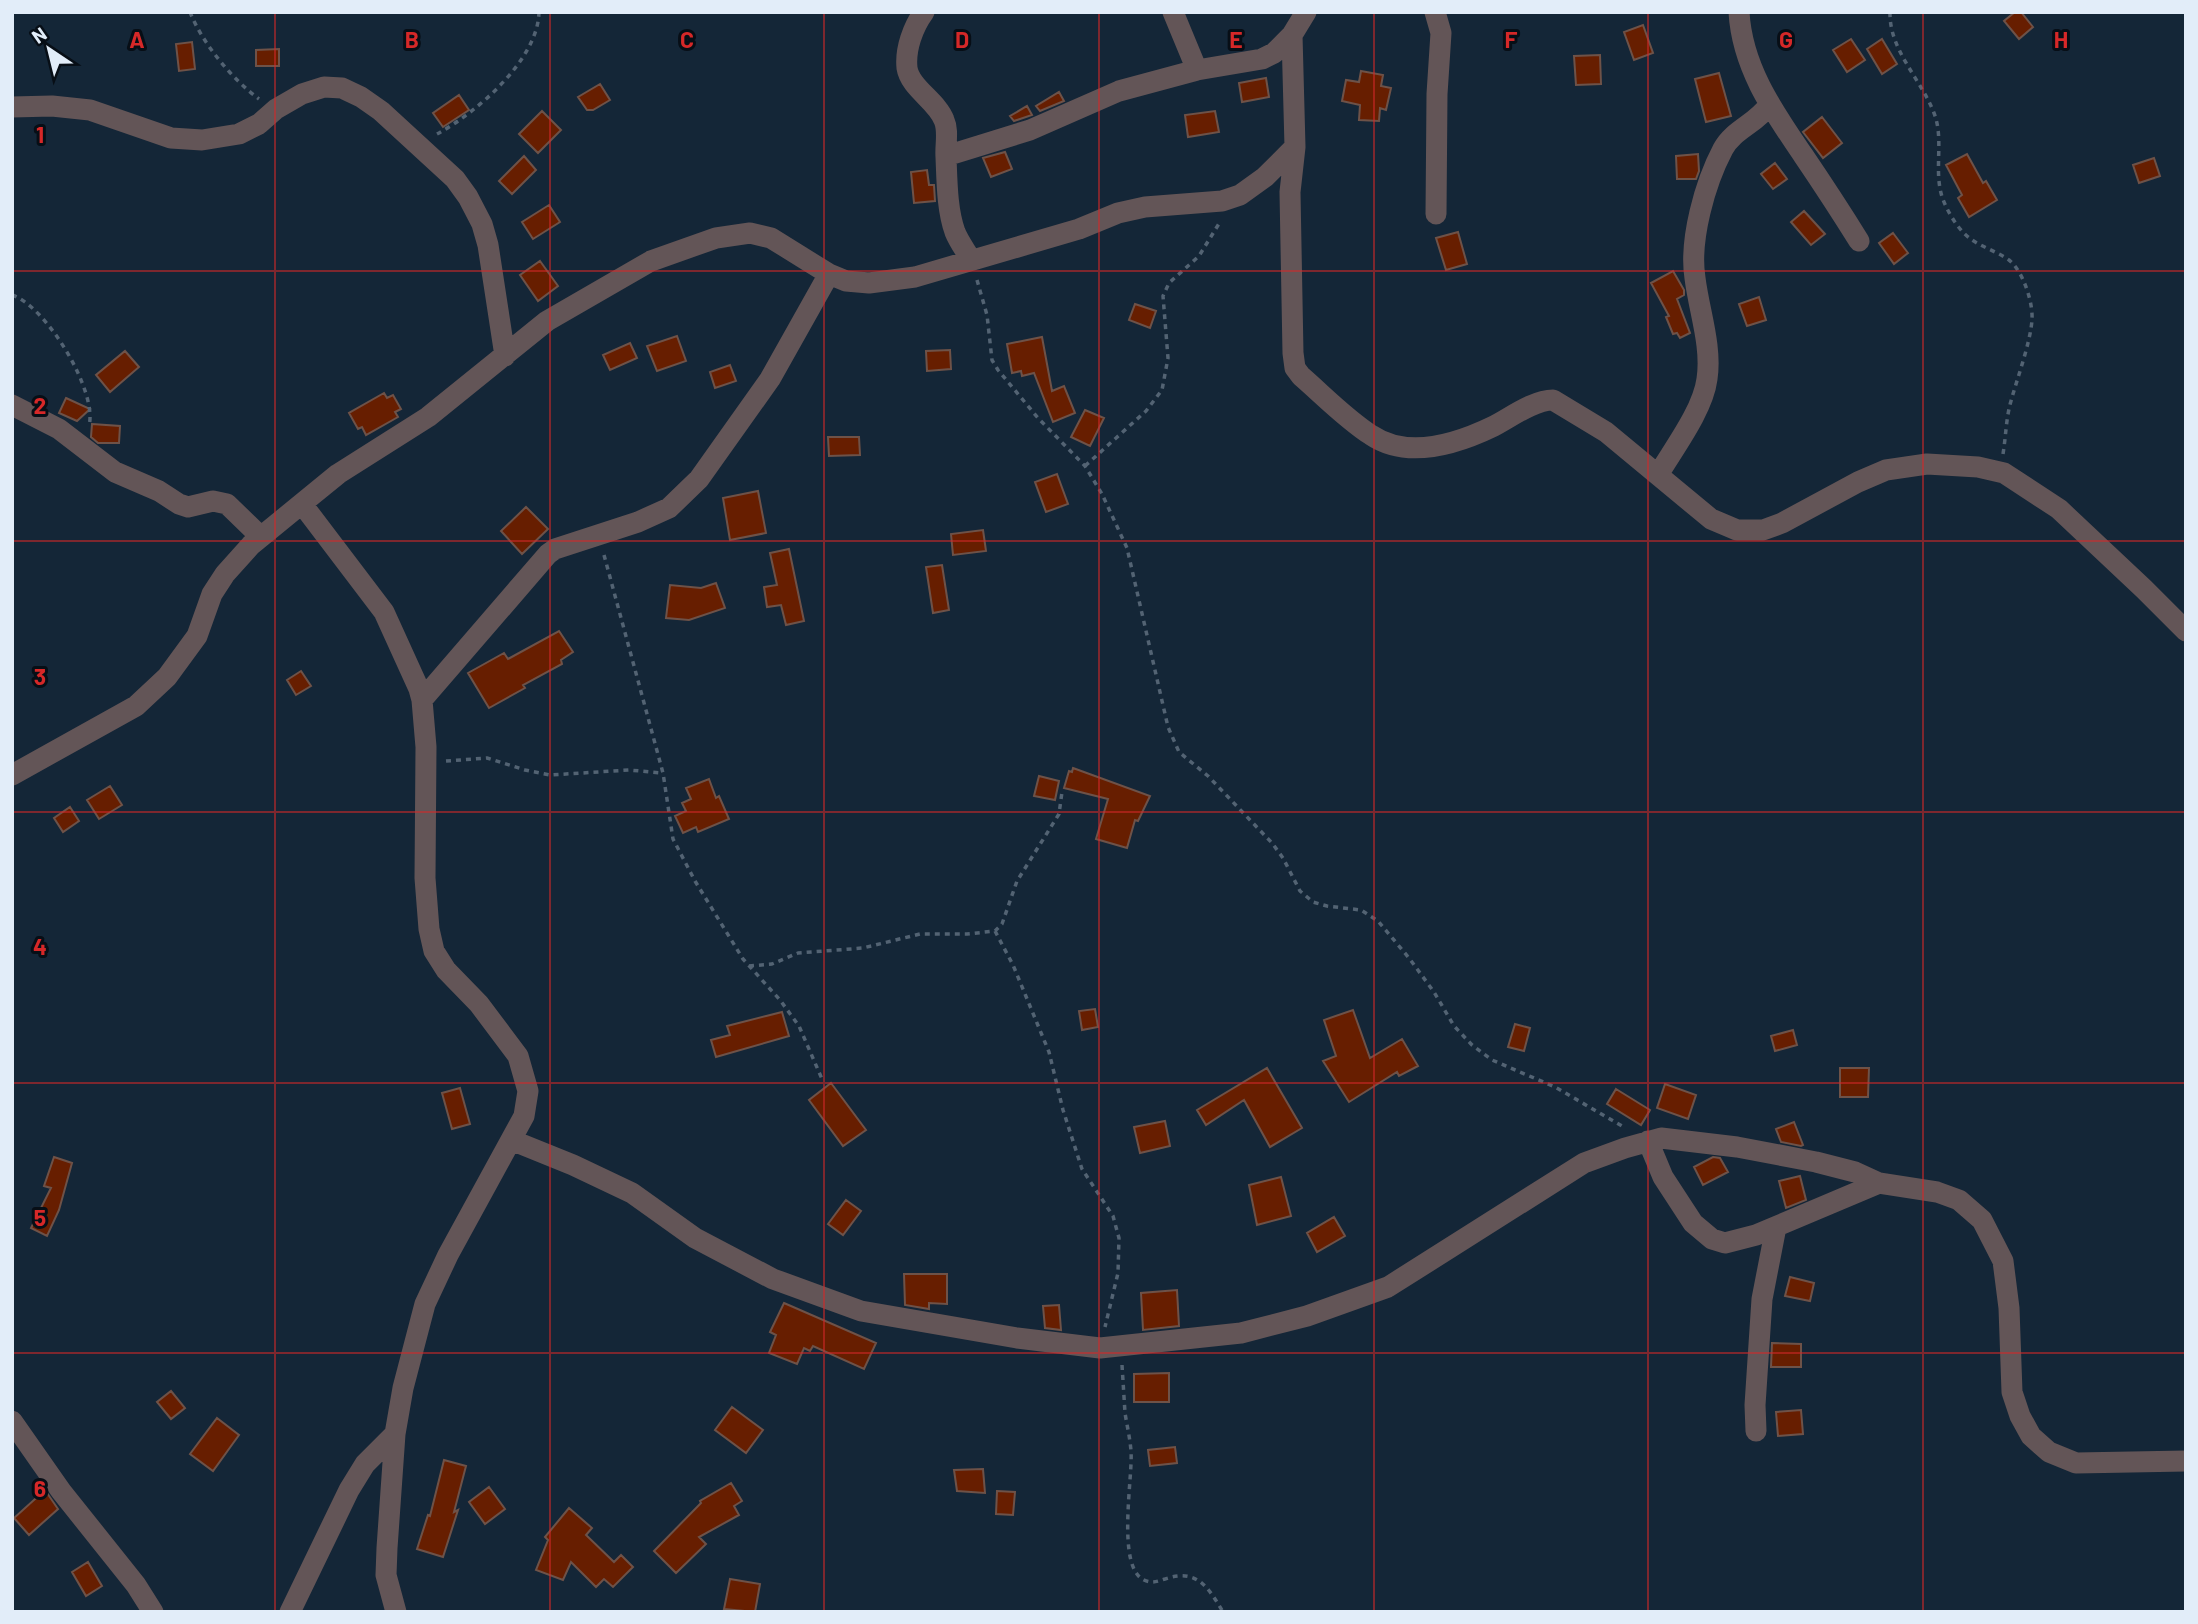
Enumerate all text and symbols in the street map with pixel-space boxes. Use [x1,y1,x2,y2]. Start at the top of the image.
north arrow [14,14,84,84]
text: N [27,22,51,48]
text: A [129,25,145,53]
text: B [405,25,419,53]
text: C [680,25,694,53]
text: D [955,25,969,53]
text: E [1229,25,1243,53]
text: F [1505,25,1518,53]
text: G [1779,25,1793,53]
text: H [2054,25,2068,53]
text: 1 [36,120,44,148]
text: 2 [34,391,46,419]
text: 3 [34,662,46,690]
text: 4 [33,932,47,960]
text: 5 [34,1203,46,1231]
text: 6 [34,1474,46,1502]

